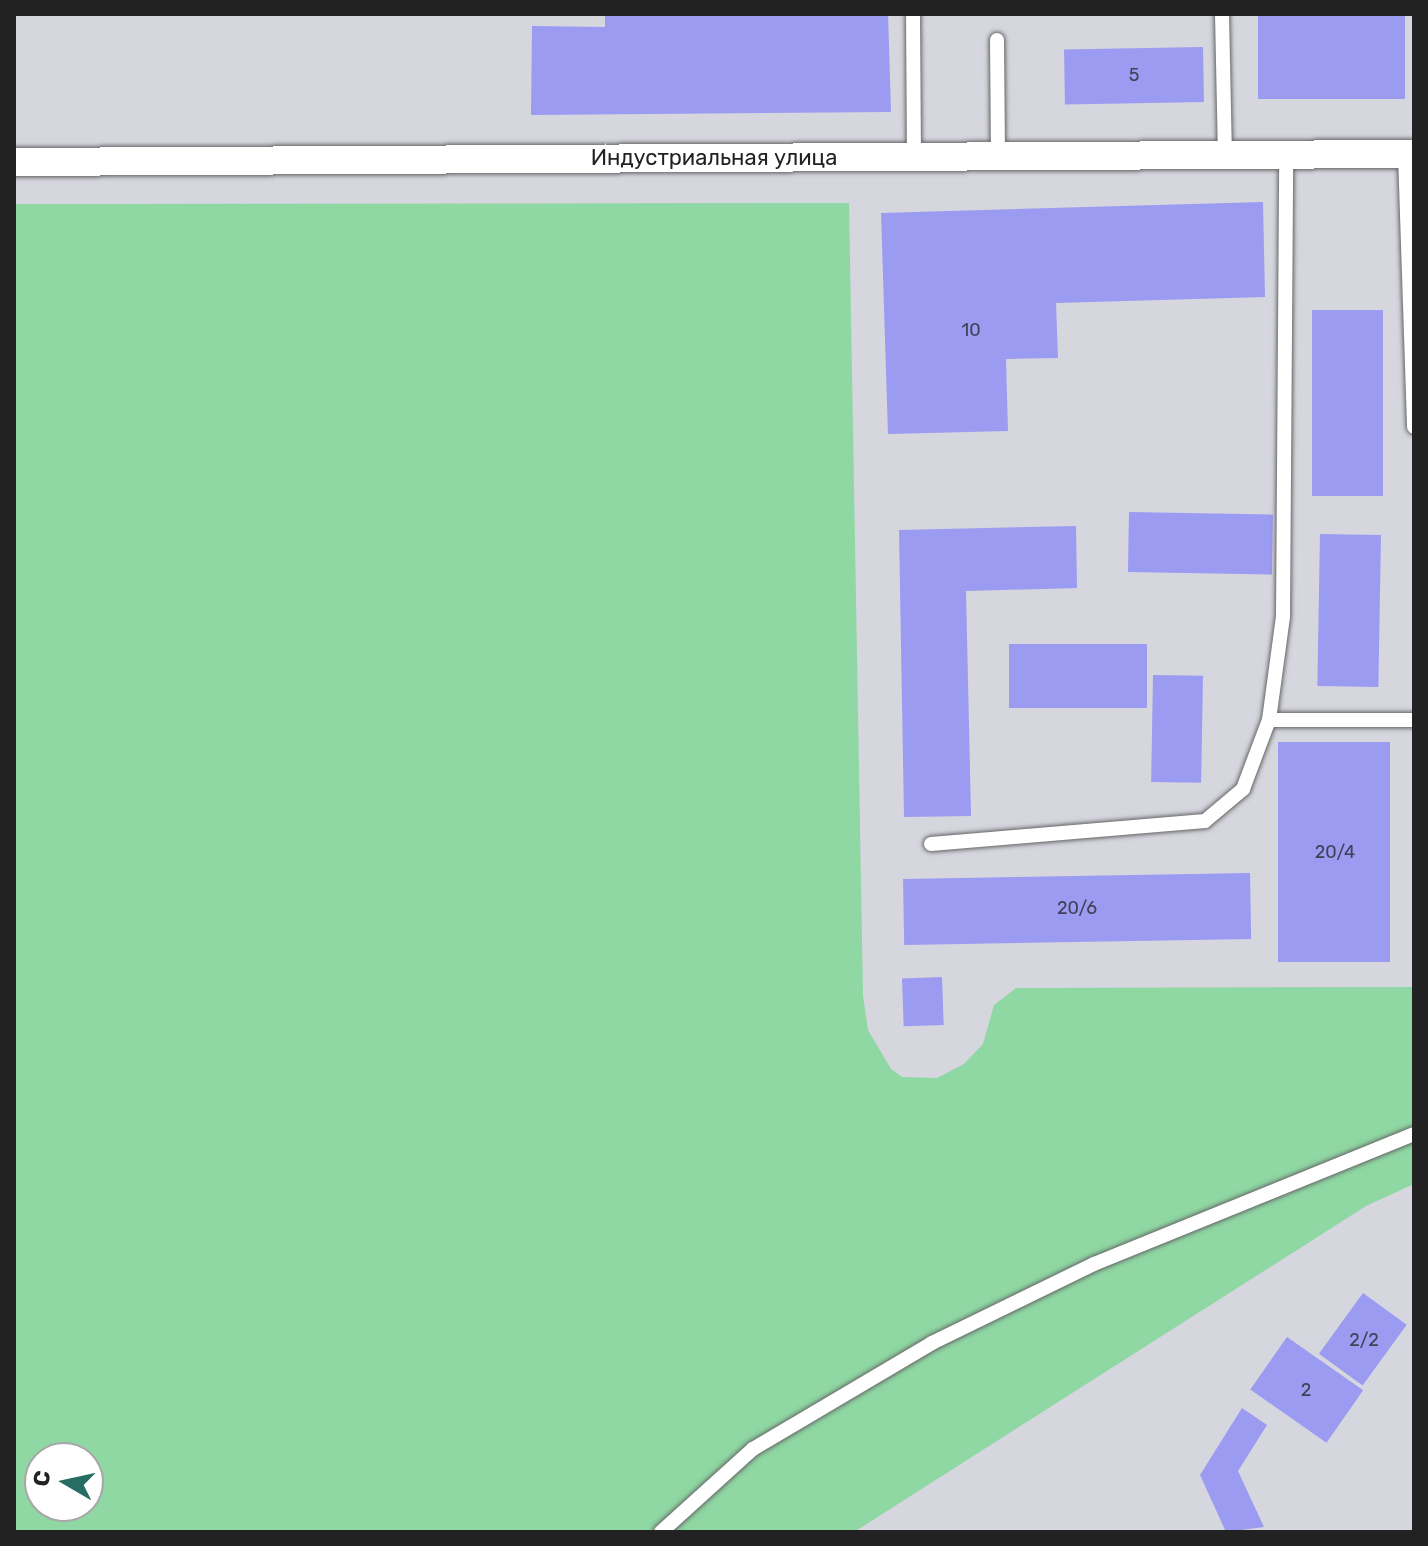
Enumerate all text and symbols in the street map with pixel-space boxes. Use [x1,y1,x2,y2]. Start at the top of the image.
house number: 5 [1129,64,1139,86]
street label: Индустриальная улица [591,145,837,171]
house number: 10 [961,319,981,341]
house number: 20/4 [1315,841,1355,863]
house number: 20/6 [1057,897,1097,919]
house number: 2/2 [1349,1329,1379,1351]
house number: 2 [1301,1379,1311,1401]
north arrow [24,1442,104,1522]
text: С [27,1469,56,1488]

